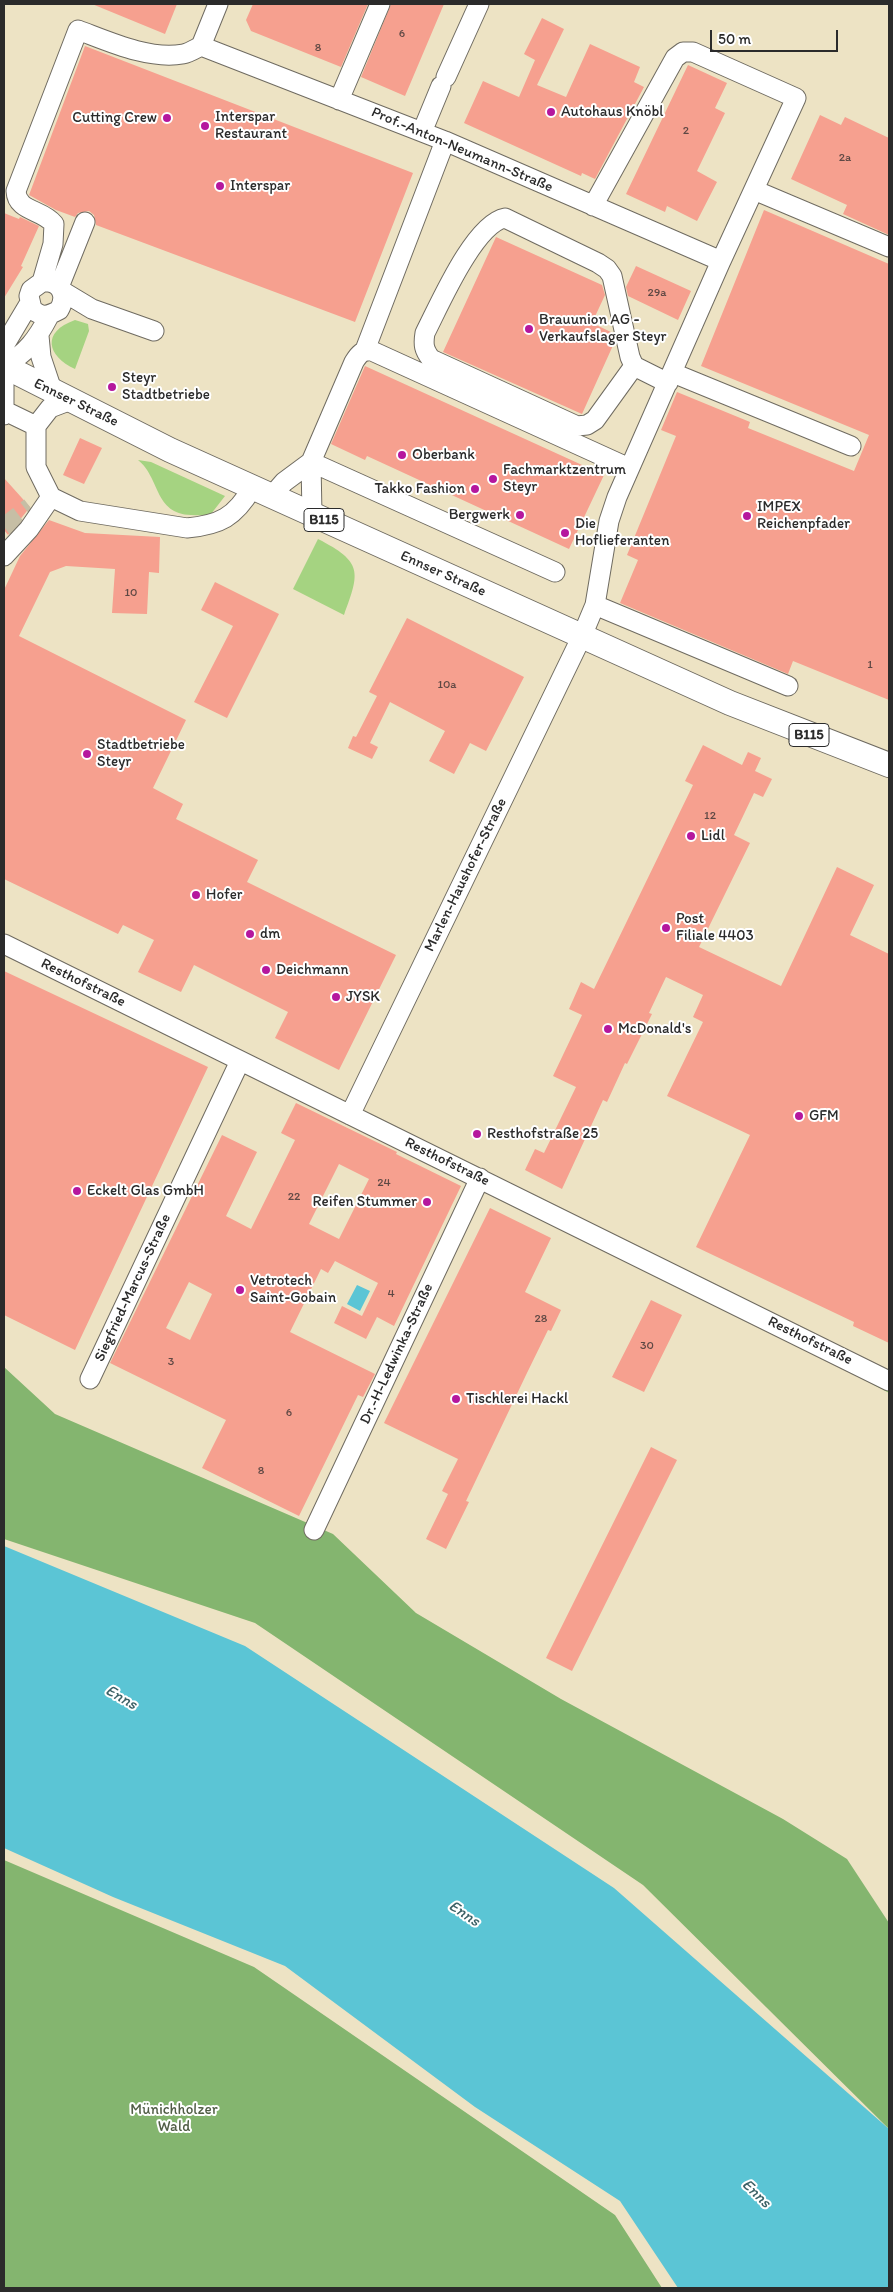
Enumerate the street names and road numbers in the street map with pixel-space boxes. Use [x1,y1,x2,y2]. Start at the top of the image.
street label: Prof.-Anton-Neumann-Straße [368,103,556,197]
street label: Ennser Straße [31,375,121,431]
road number: B115 [304,508,344,532]
street label: Ennser Straße [397,547,489,601]
road number: B115 [789,724,829,746]
street label: Marlen-Haushofer-Straße [421,795,511,955]
street label: Resthofstraße [38,955,128,1011]
street label: Resthofstraße [402,1134,492,1190]
street label: Siegfried-Marcus-Straße [91,1211,175,1365]
street label: Dr.-H-Ledwinka-Straße [356,1281,438,1427]
street label: Resthofstraße [765,1313,855,1369]

